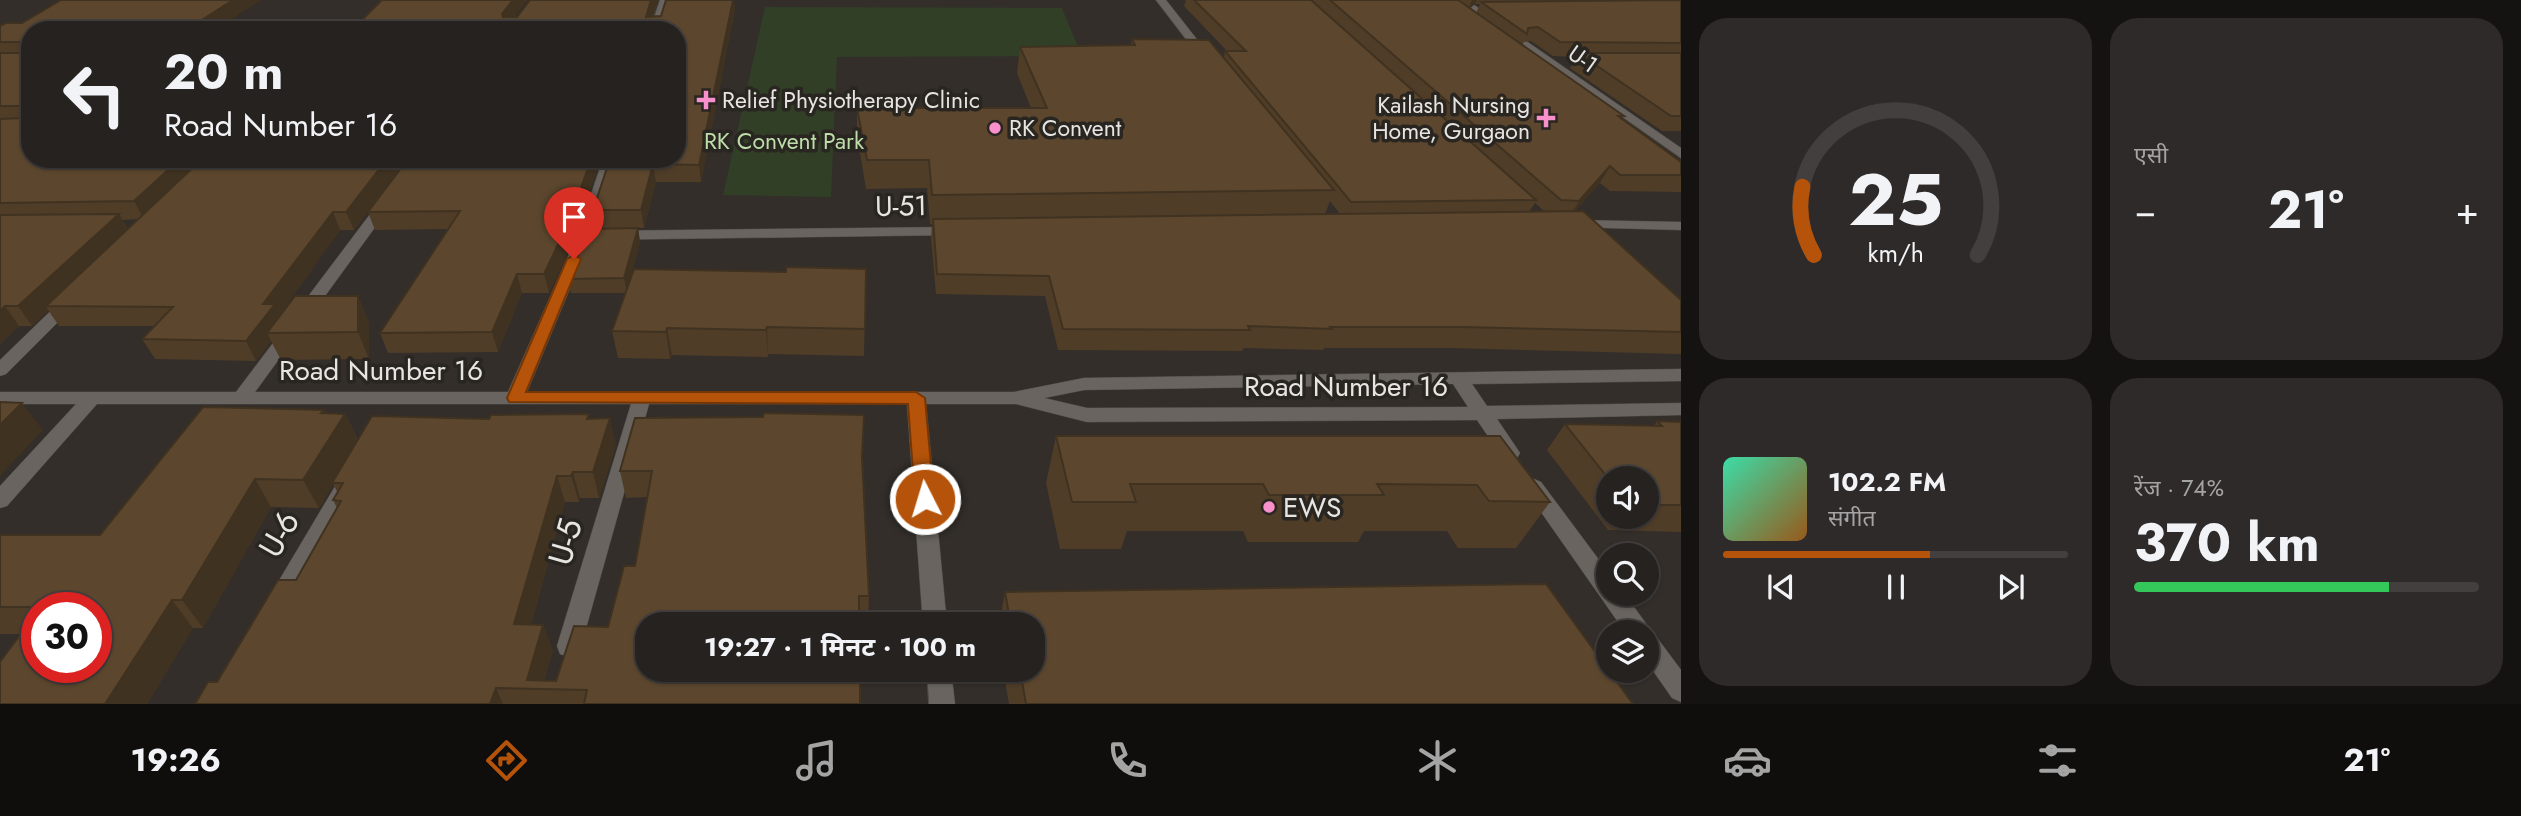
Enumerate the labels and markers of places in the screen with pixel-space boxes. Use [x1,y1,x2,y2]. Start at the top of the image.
place label: Relief Physiotherapy Clinic [722,83,980,117]
place label: Kailash Nursing Home, Gurgaon [1372,88,1530,148]
marker: Relief Physiotherapy Clinic [696,90,716,110]
marker: Kailash Nursing Home, Gurgaon [1536,108,1556,128]
place label: RK Convent [1009,111,1122,145]
marker: RK Convent [987,120,1003,136]
pin [544,187,604,259]
place label: EWS [1283,487,1341,528]
marker: EWS [1261,499,1277,515]

